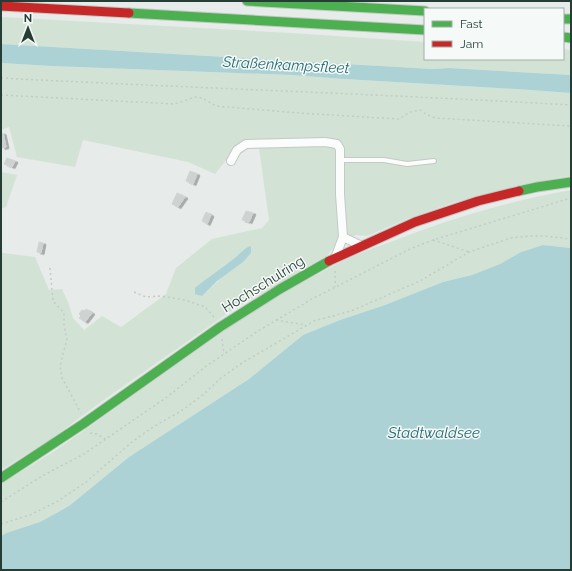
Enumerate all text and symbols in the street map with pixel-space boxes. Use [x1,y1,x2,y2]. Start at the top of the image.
north arrow [8,8,48,48]
legend [424,8,564,60]
text: N [24,12,32,25]
text: Fast [460,17,483,31]
text: Jam [460,37,483,51]
water label: Straßenkampsfleet [221,53,350,77]
street label: Hochschulring [219,252,307,316]
water label: Stadtwaldsee [387,424,480,442]

